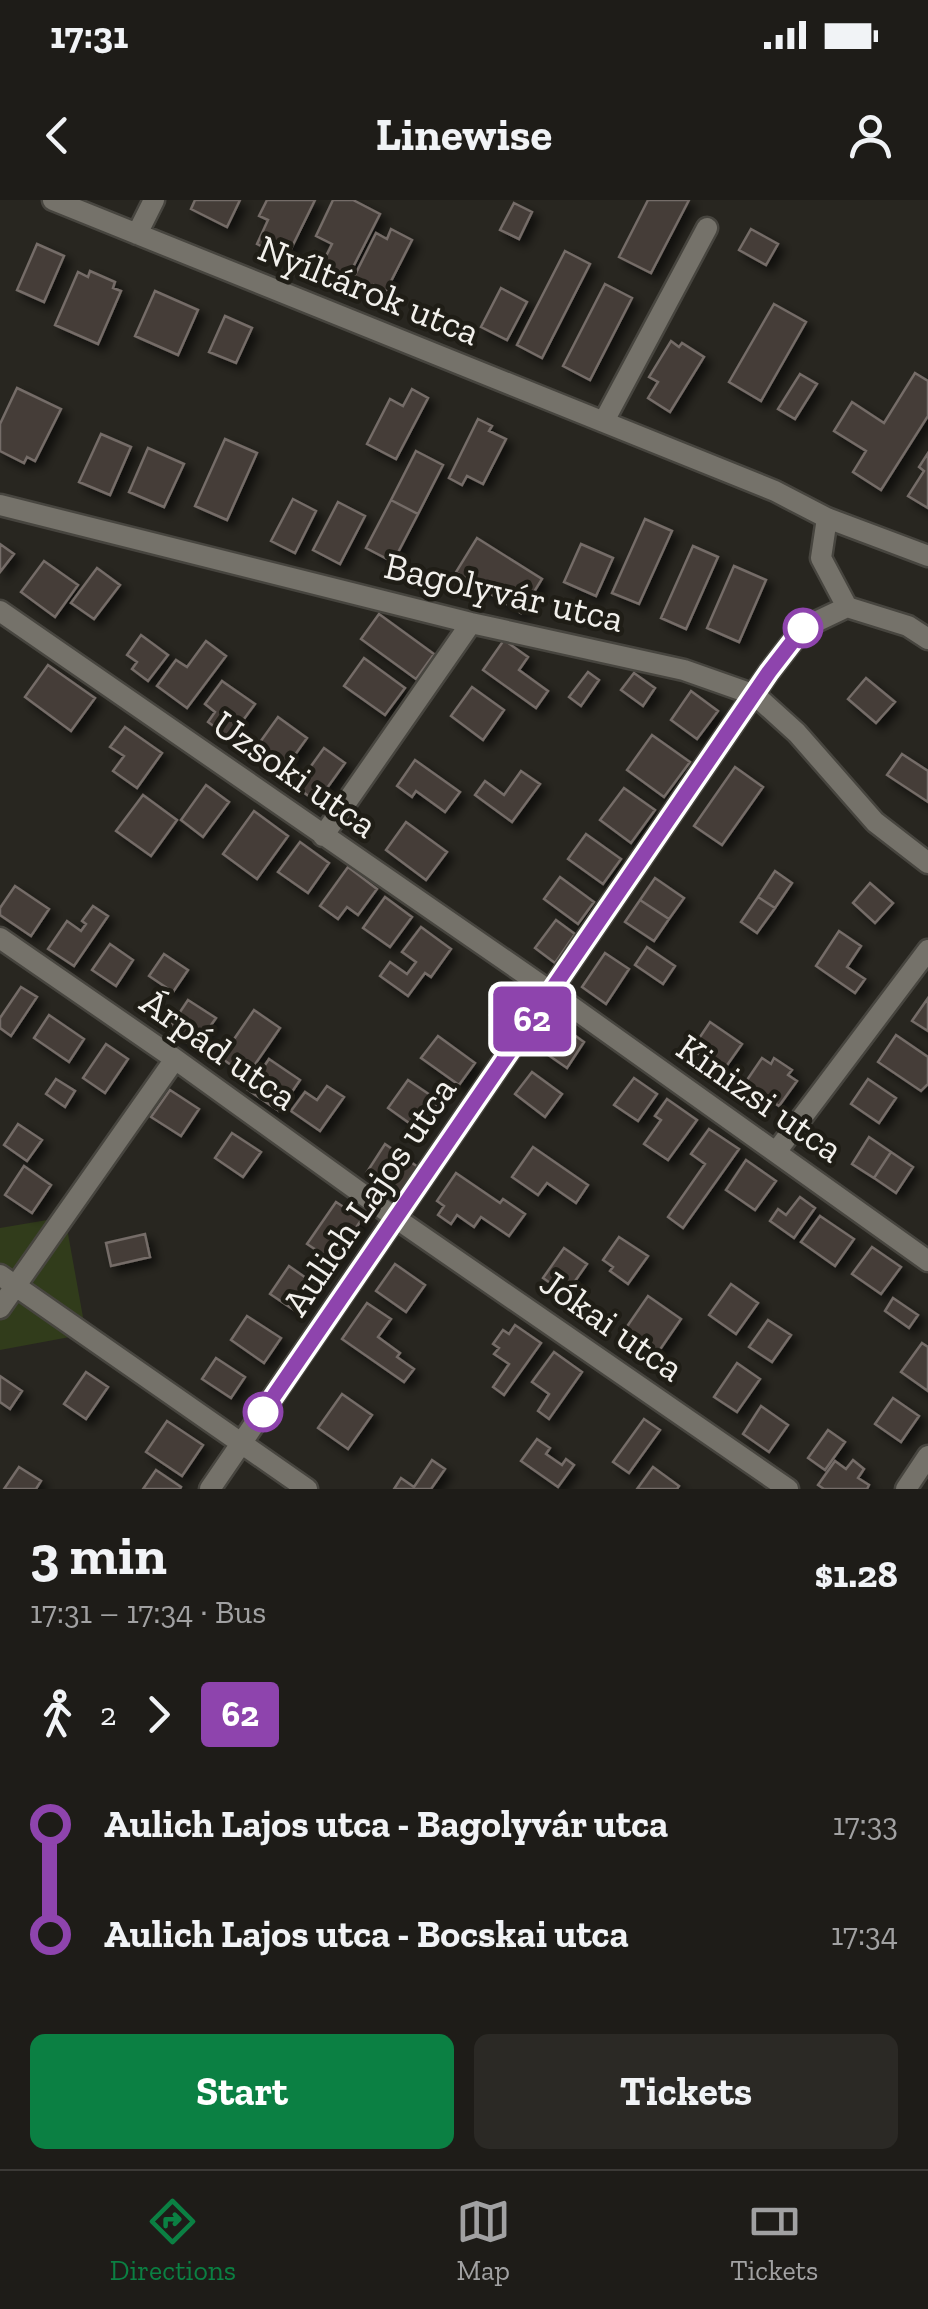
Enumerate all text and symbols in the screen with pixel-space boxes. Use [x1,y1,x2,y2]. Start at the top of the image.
text: 17:31 [50,12,128,58]
icon: back [30,108,85,163]
text: Linewise [376,108,552,162]
icon: person [843,108,898,163]
street label: Nyíltárok utca [252,225,486,355]
street label: Bagolyvár utca [380,542,628,642]
unlabelled marker [784,609,822,647]
street label: Uzsoki utca [204,701,386,847]
street label: Árpád utca [132,978,306,1120]
line badge: 62 [487,986,577,1052]
text: 62 [513,998,551,1040]
street label: Kinizsi utca [668,1024,852,1172]
street label: Aulich Lajos utca [272,1068,466,1324]
street label: Jókai utca [531,1259,693,1391]
unlabelled marker [244,1393,282,1431]
text: 3 min [30,1522,167,1588]
text: $1.28 [814,1551,898,1597]
text: 17:31 – 17:34 · Bus [30,1593,266,1631]
icon: walk [30,1687,85,1742]
icon: forward [131,1687,186,1742]
text: 62 [221,1693,259,1735]
text: 2 [100,1695,116,1733]
text: Aulich Lajos utca - Bagolyvár utca [104,1801,668,1847]
text: 17:33 [833,1805,898,1843]
text: Aulich Lajos utca - Bocskai utca [104,1911,629,1957]
text: 17:34 [831,1915,898,1953]
button: Start [30,2034,454,2149]
button: Tickets [474,2034,898,2149]
tab: Directions [110,2194,236,2287]
tab: Map [456,2194,511,2287]
tab: Tickets [730,2194,818,2287]

